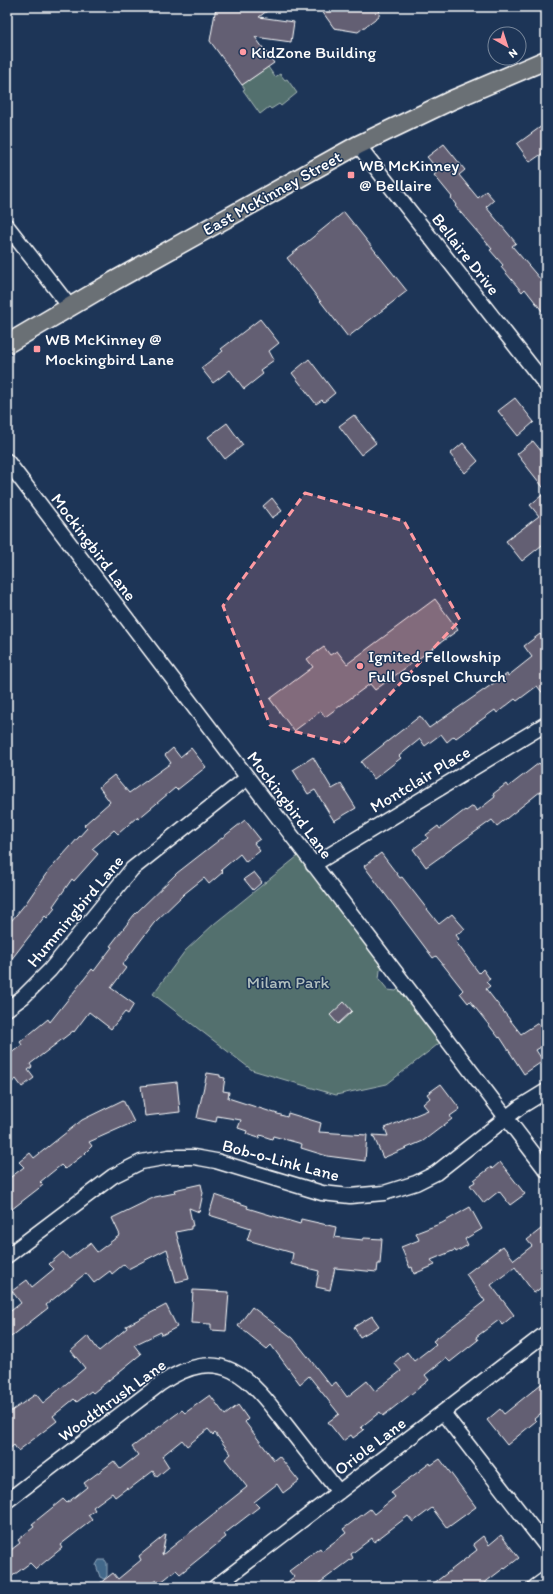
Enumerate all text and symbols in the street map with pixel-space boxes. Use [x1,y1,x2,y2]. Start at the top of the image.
north arrow [487,26,527,66]
place label: KidZone Building [251,42,376,62]
text: N [506,46,520,61]
marker: KidZone Building [238,47,248,57]
street label: East McKinney Street [199,146,345,240]
place label: WB McKinney @ Bellaire [359,155,459,195]
marker: WB McKinney @ Bellaire [346,170,356,180]
street label: Bellaire Drive [428,209,504,299]
place label: WB McKinney @ Mockingbird Lane [45,329,174,369]
marker: WB McKinney @ Mockingbird Lane [32,344,42,354]
street label: Mockingbird Lane [47,489,141,605]
place label: Ignited Fellowship Full Gospel Church [368,646,506,686]
marker: Ignited Fellowship Full Gospel Church [355,661,365,671]
street label: Montclair Place [366,741,474,817]
street label: Mockingbird Lane [243,747,337,863]
street label: Hummingbird Lane [22,851,128,971]
park label: Milam Park [247,972,329,992]
street label: Bob-o-Link Lane [220,1135,342,1185]
street label: Woodthrush Lane [54,1354,170,1446]
street label: Oriole Lane [330,1413,410,1479]

